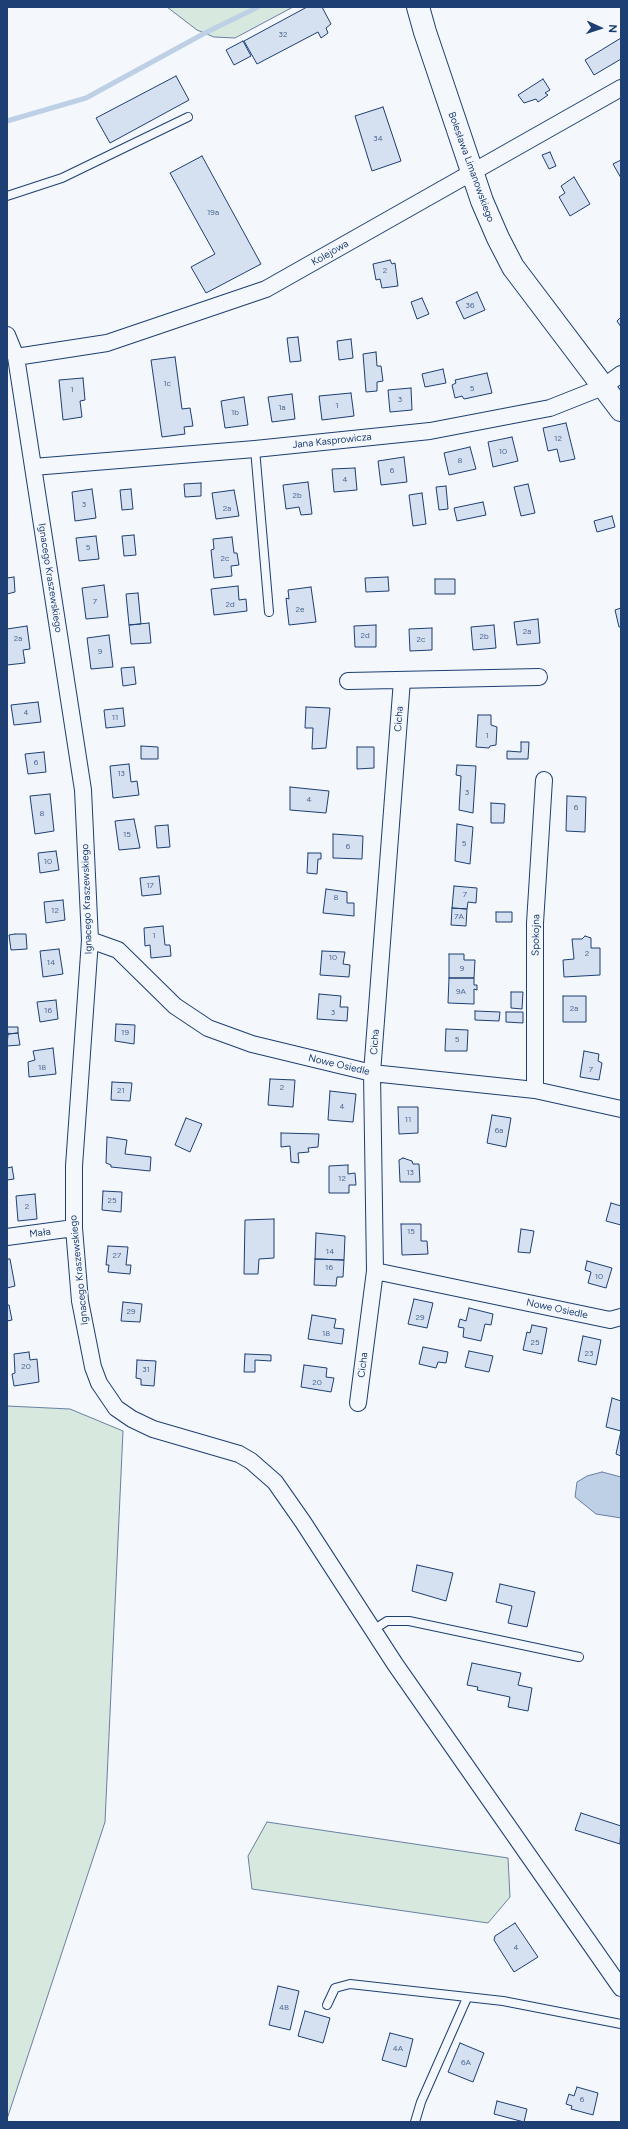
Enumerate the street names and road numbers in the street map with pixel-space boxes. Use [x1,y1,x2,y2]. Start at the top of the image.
street label: Bolesława Limanowskiego [445,110,497,224]
street label: Kolejowa [309,238,351,268]
street label: Jana Kasprowicza [292,431,372,451]
street label: Ignacego Kraszewskiego [35,522,65,634]
street label: Cicha [392,706,406,732]
street label: Ignacego Kraszewskiego [79,844,95,954]
street label: Spokojna [530,914,542,956]
street label: Cicha [368,1029,382,1055]
street label: Nowe Osiedle [307,1052,371,1078]
street label: Ignacego Kraszewskiego [67,1214,91,1326]
street label: Mała [29,1226,51,1240]
street label: Nowe Osiedle [525,1297,589,1321]
street label: Cicha [355,1352,371,1378]

